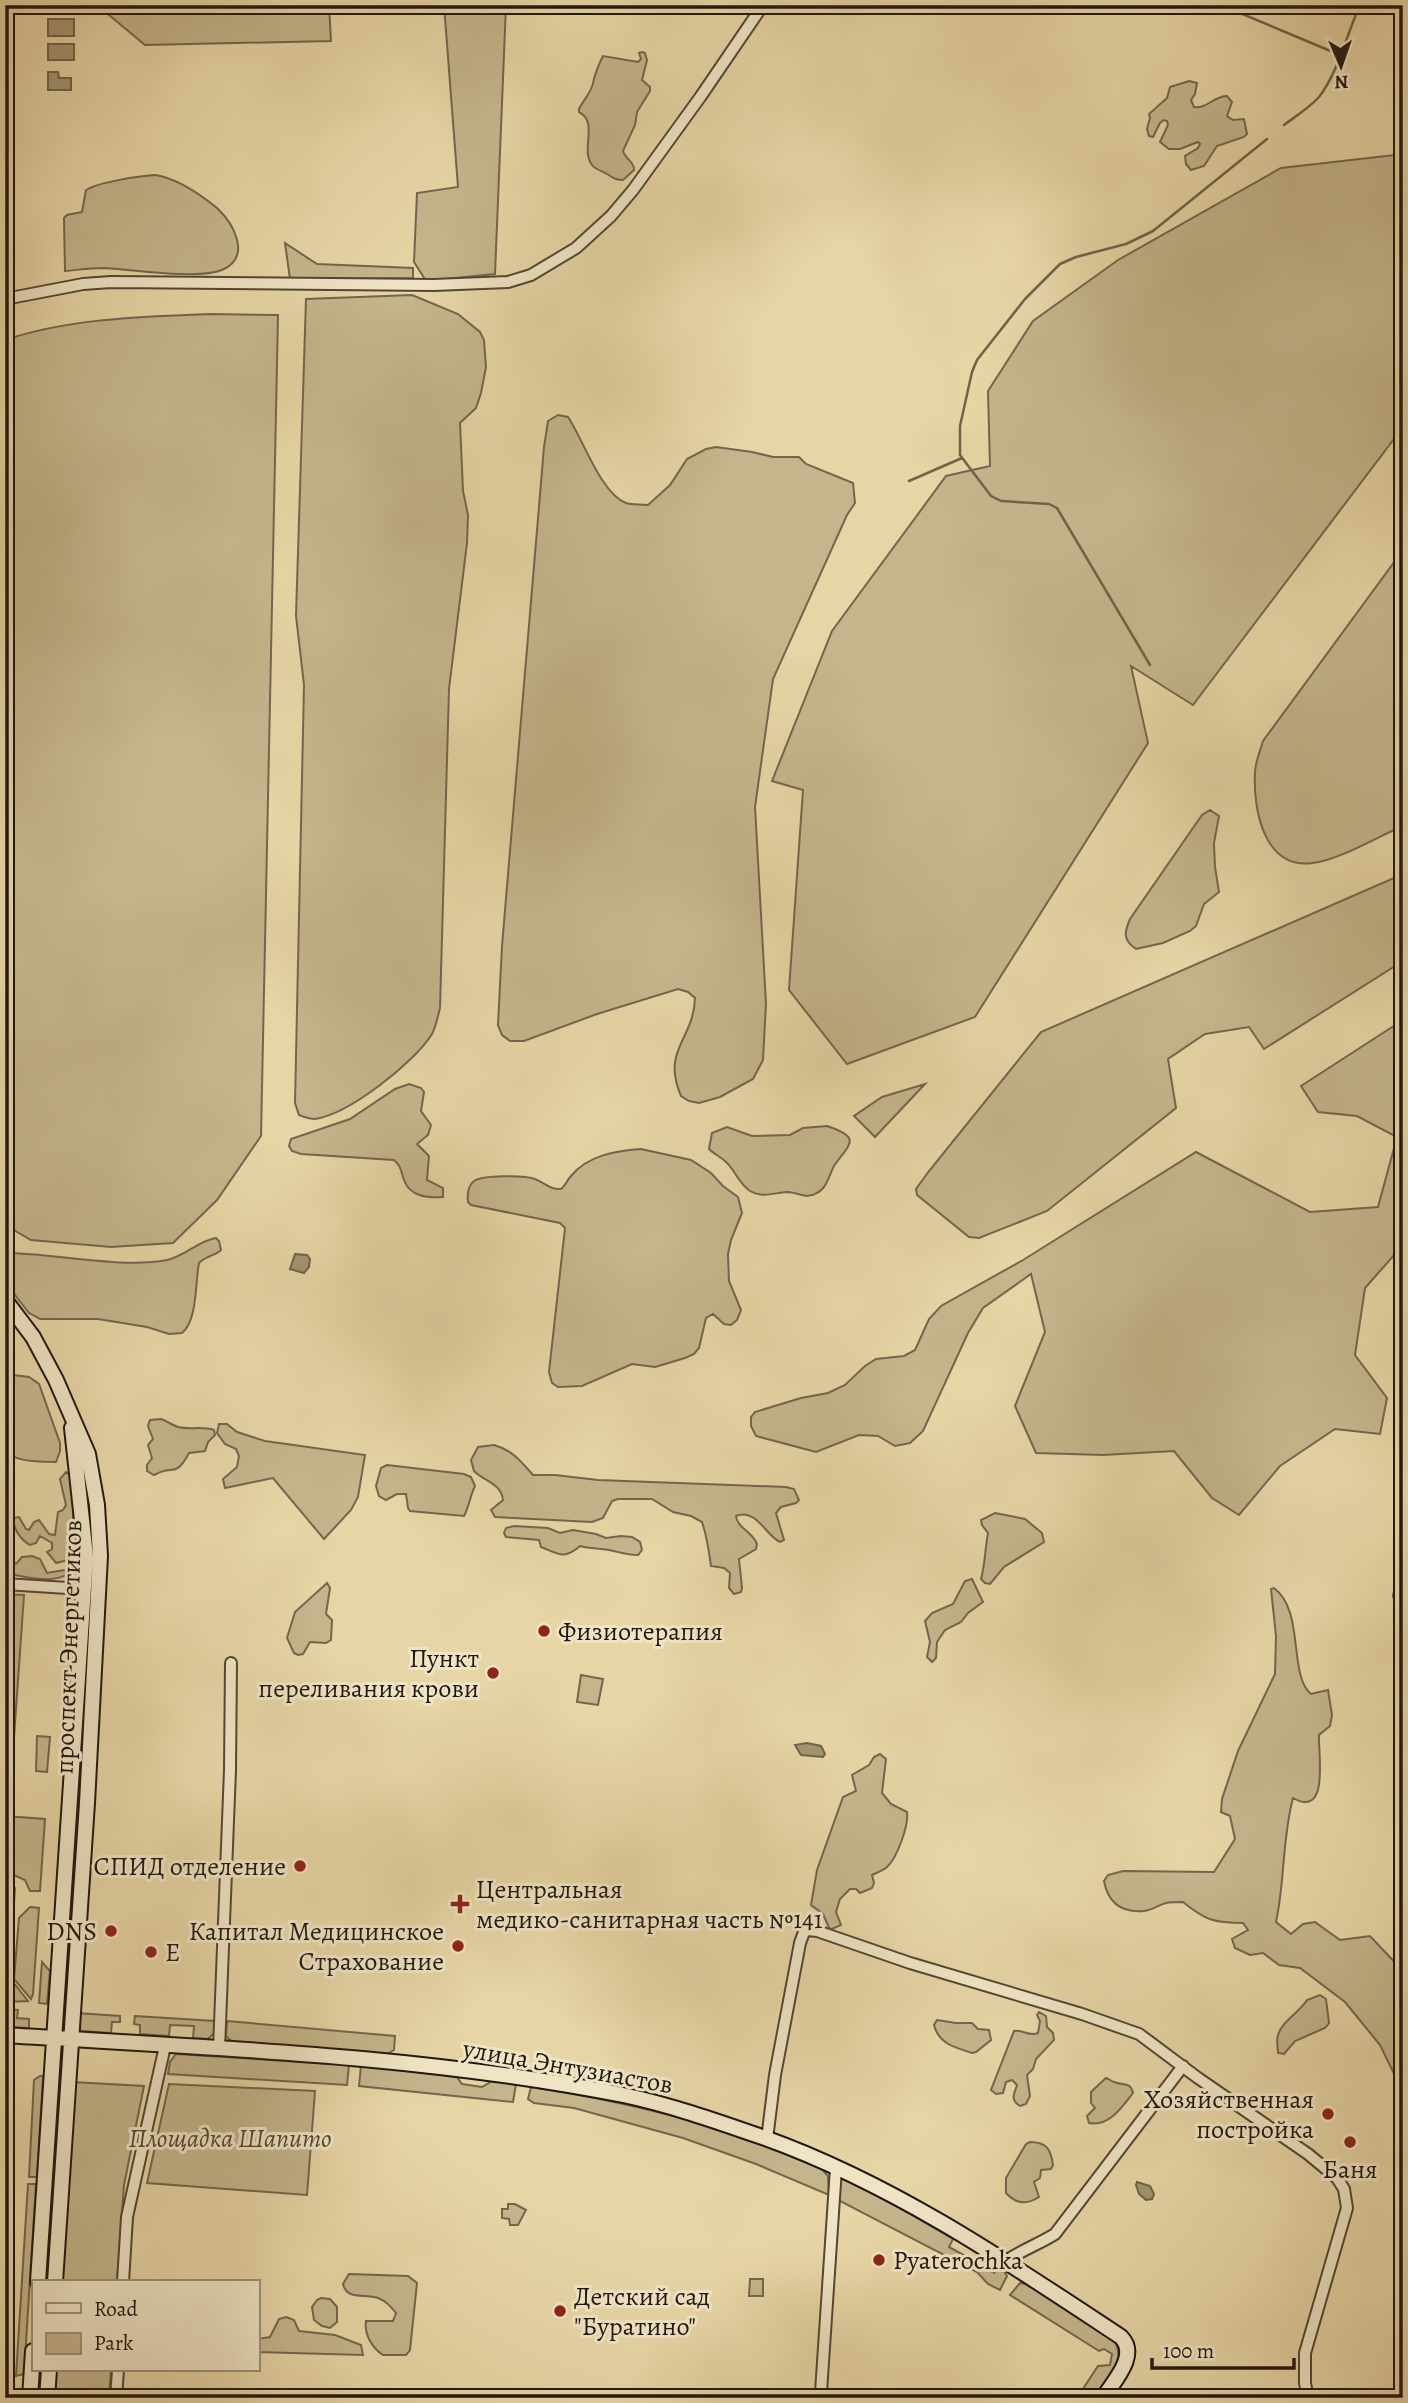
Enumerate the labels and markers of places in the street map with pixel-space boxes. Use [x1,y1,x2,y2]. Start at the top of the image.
place label: Физиотерапия [558,1614,723,1649]
marker: Физиотерапия [536,1623,552,1639]
place label: Пункт переливания крови [258,1641,479,1706]
marker: Пункт переливания крови [485,1665,501,1681]
place label: СПИД отделение [94,1849,286,1884]
marker: СПИД отделение [292,1858,308,1874]
place label: Центральная медико-санитарная часть №141 [476,1872,823,1937]
marker: Центральная медико-санитарная часть №141 [450,1894,470,1914]
place label: DNS [46,1914,97,1949]
place label: Капитал Медицинское Страхование [189,1914,444,1979]
marker: DNS [103,1923,119,1939]
place label: Е [165,1935,180,1970]
marker: Капитал Медицинское Страхование [450,1938,466,1954]
marker: Е [143,1944,159,1960]
place label: Хозяйственная постройка [1144,2082,1314,2147]
marker: Хозяйственная постройка [1320,2106,1336,2122]
marker: Баня [1342,2134,1358,2150]
place label: Баня [1322,2152,1378,2187]
place label: Pyaterochka [893,2243,1023,2278]
marker: Pyaterochka [871,2252,887,2268]
place label: Детский сад "Буратино" [574,2279,710,2344]
marker: Детский сад "Буратино" [552,2303,568,2319]

